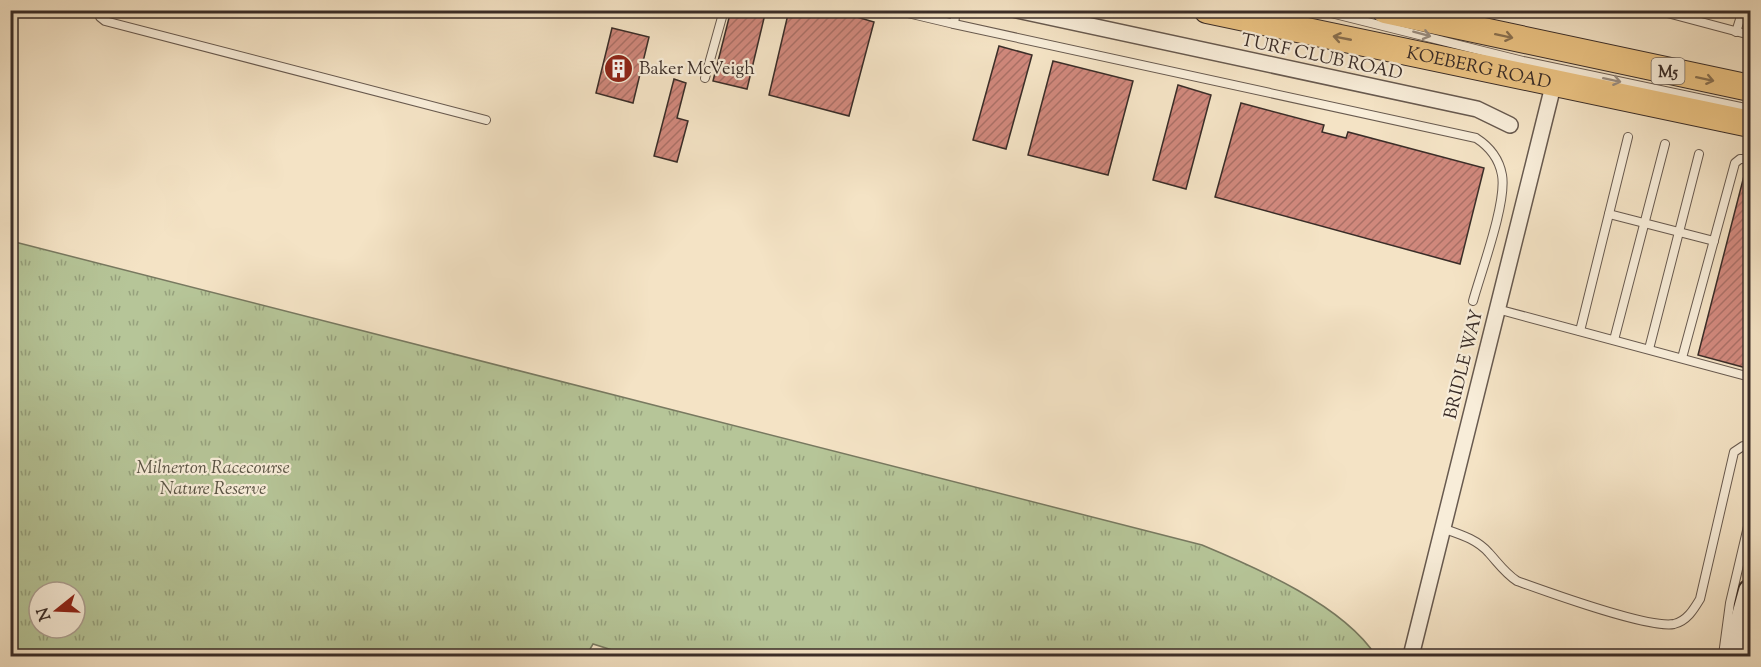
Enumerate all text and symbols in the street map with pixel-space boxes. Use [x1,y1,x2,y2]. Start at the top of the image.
street label: TURF CLUB ROAD [1238,28,1405,88]
one-way arrow [1412,29,1431,41]
one-way arrow [1494,31,1513,42]
one-way arrow [1333,32,1353,43]
street label: KOEBERG ROAD [1404,41,1553,97]
building icon: Baker McVeigh [602,52,634,84]
place label: Baker McVeigh [639,57,755,83]
road number: M5 [1652,58,1684,84]
one-way arrow [1695,73,1714,85]
one-way arrow [1602,74,1621,86]
street label: BRIDLE WAY [1439,307,1491,422]
park label: Milnerton Racecourse Nature Reserve [136,456,290,503]
north arrow [27,580,87,640]
text: N [32,604,58,623]

